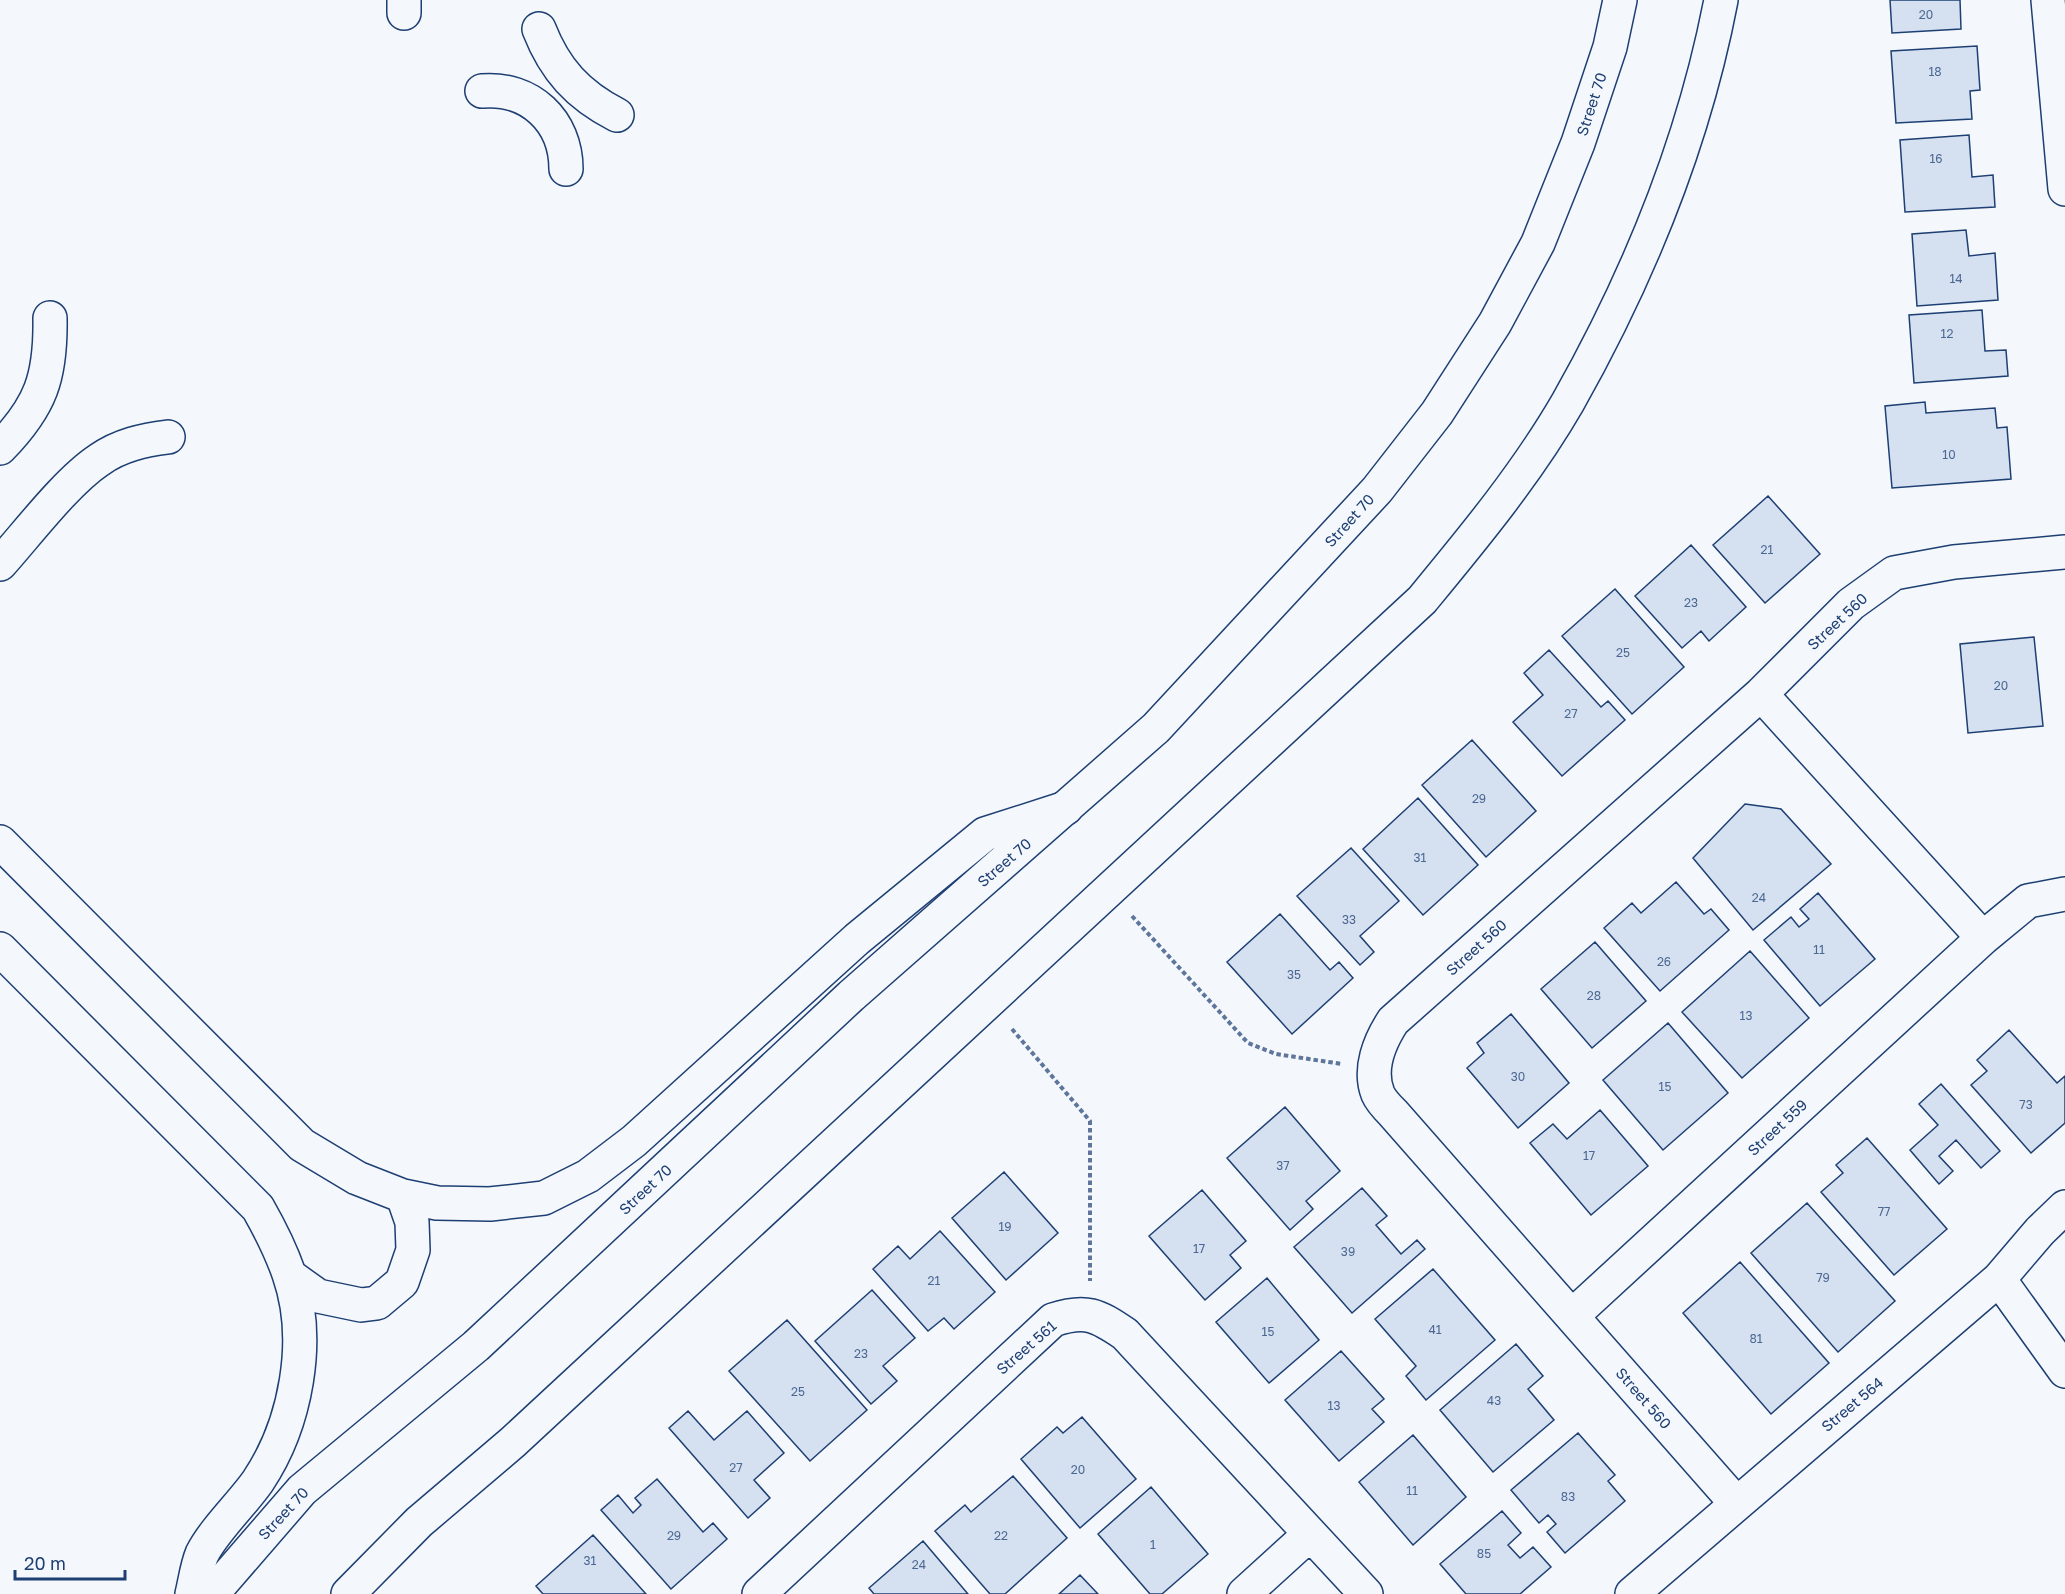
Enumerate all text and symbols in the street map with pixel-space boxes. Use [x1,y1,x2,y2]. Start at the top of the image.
house number: 20 [1919,7,1933,22]
house number: 18 [1928,64,1942,79]
street label: Street 70 [1572,70,1610,138]
house number: 16 [1929,151,1943,166]
house number: 14 [1949,271,1963,286]
house number: 12 [1941,326,1953,341]
house number: 10 [1942,447,1956,462]
street label: Street 70 [1320,490,1378,550]
house number: 21 [1761,542,1774,557]
street label: Street 560 [1803,589,1871,653]
house number: 23 [1684,595,1698,610]
house number: 25 [1616,645,1630,660]
house number: 20 [1994,678,2008,693]
house number: 27 [1564,706,1578,721]
house number: 29 [1472,791,1486,806]
street label: Street 70 [973,834,1035,890]
house number: 31 [1414,850,1427,865]
house number: 24 [1752,890,1766,905]
house number: 33 [1342,912,1356,927]
street label: Street 560 [1442,915,1510,979]
house number: 11 [1813,942,1825,957]
house number: 26 [1657,954,1671,969]
house number: 35 [1287,967,1301,982]
house number: 28 [1587,988,1601,1003]
house number: 13 [1740,1008,1752,1023]
house number: 30 [1511,1069,1525,1084]
house number: 15 [1659,1079,1671,1094]
street label: Street 559 [1744,1095,1810,1159]
house number: 73 [2019,1097,2033,1112]
house number: 17 [1583,1148,1595,1163]
house number: 37 [1276,1158,1290,1173]
street label: Street 70 [615,1160,675,1218]
house number: 77 [1878,1204,1890,1219]
house number: 19 [998,1219,1012,1234]
house number: 17 [1193,1241,1205,1256]
house number: 39 [1341,1244,1355,1259]
house number: 79 [1816,1270,1830,1285]
house number: 21 [928,1273,941,1288]
street label: Street 561 [992,1316,1060,1378]
house number: 41 [1428,1322,1442,1337]
house number: 15 [1262,1324,1274,1339]
house number: 81 [1749,1331,1763,1346]
house number: 23 [854,1346,868,1361]
street label: Street 560 [1613,1364,1675,1432]
street label: Street 564 [1817,1373,1887,1435]
house number: 25 [791,1384,805,1399]
house number: 43 [1487,1393,1501,1408]
house number: 13 [1328,1398,1340,1413]
house number: 27 [729,1460,743,1475]
house number: 20 [1071,1462,1085,1477]
street label: Street 70 [254,1483,312,1543]
house number: 11 [1406,1483,1418,1498]
house number: 83 [1561,1489,1575,1504]
house number: 29 [667,1528,681,1543]
house number: 22 [994,1528,1008,1543]
house number: 1 [1150,1537,1156,1552]
scale bar [15,1543,124,1581]
house number: 85 [1477,1546,1491,1561]
text: 20 m [24,1552,66,1574]
house number: 31 [584,1553,597,1568]
house number: 24 [912,1557,926,1572]

